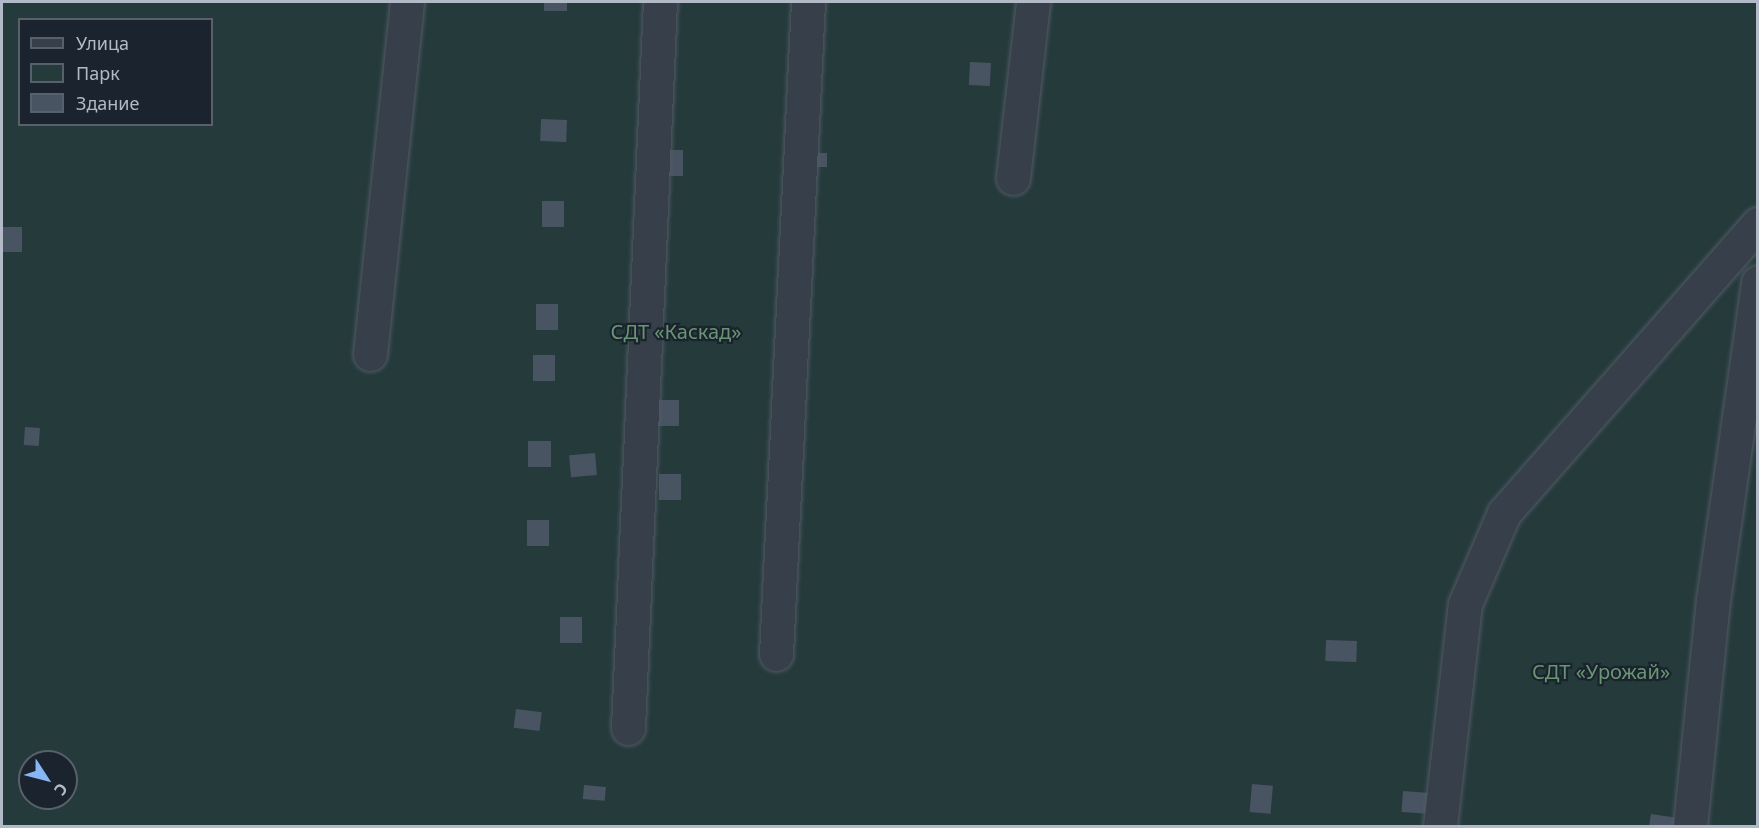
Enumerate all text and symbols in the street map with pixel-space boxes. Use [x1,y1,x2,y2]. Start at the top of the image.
legend [18,18,213,126]
text: Улица [76,31,129,55]
text: Парк [76,61,120,85]
text: Здание [76,91,139,115]
park label: СДТ «Каскад» [611,319,741,343]
park label: СДТ «Урожай» [1532,659,1670,683]
north arrow [18,750,78,810]
text: С [49,779,73,800]

